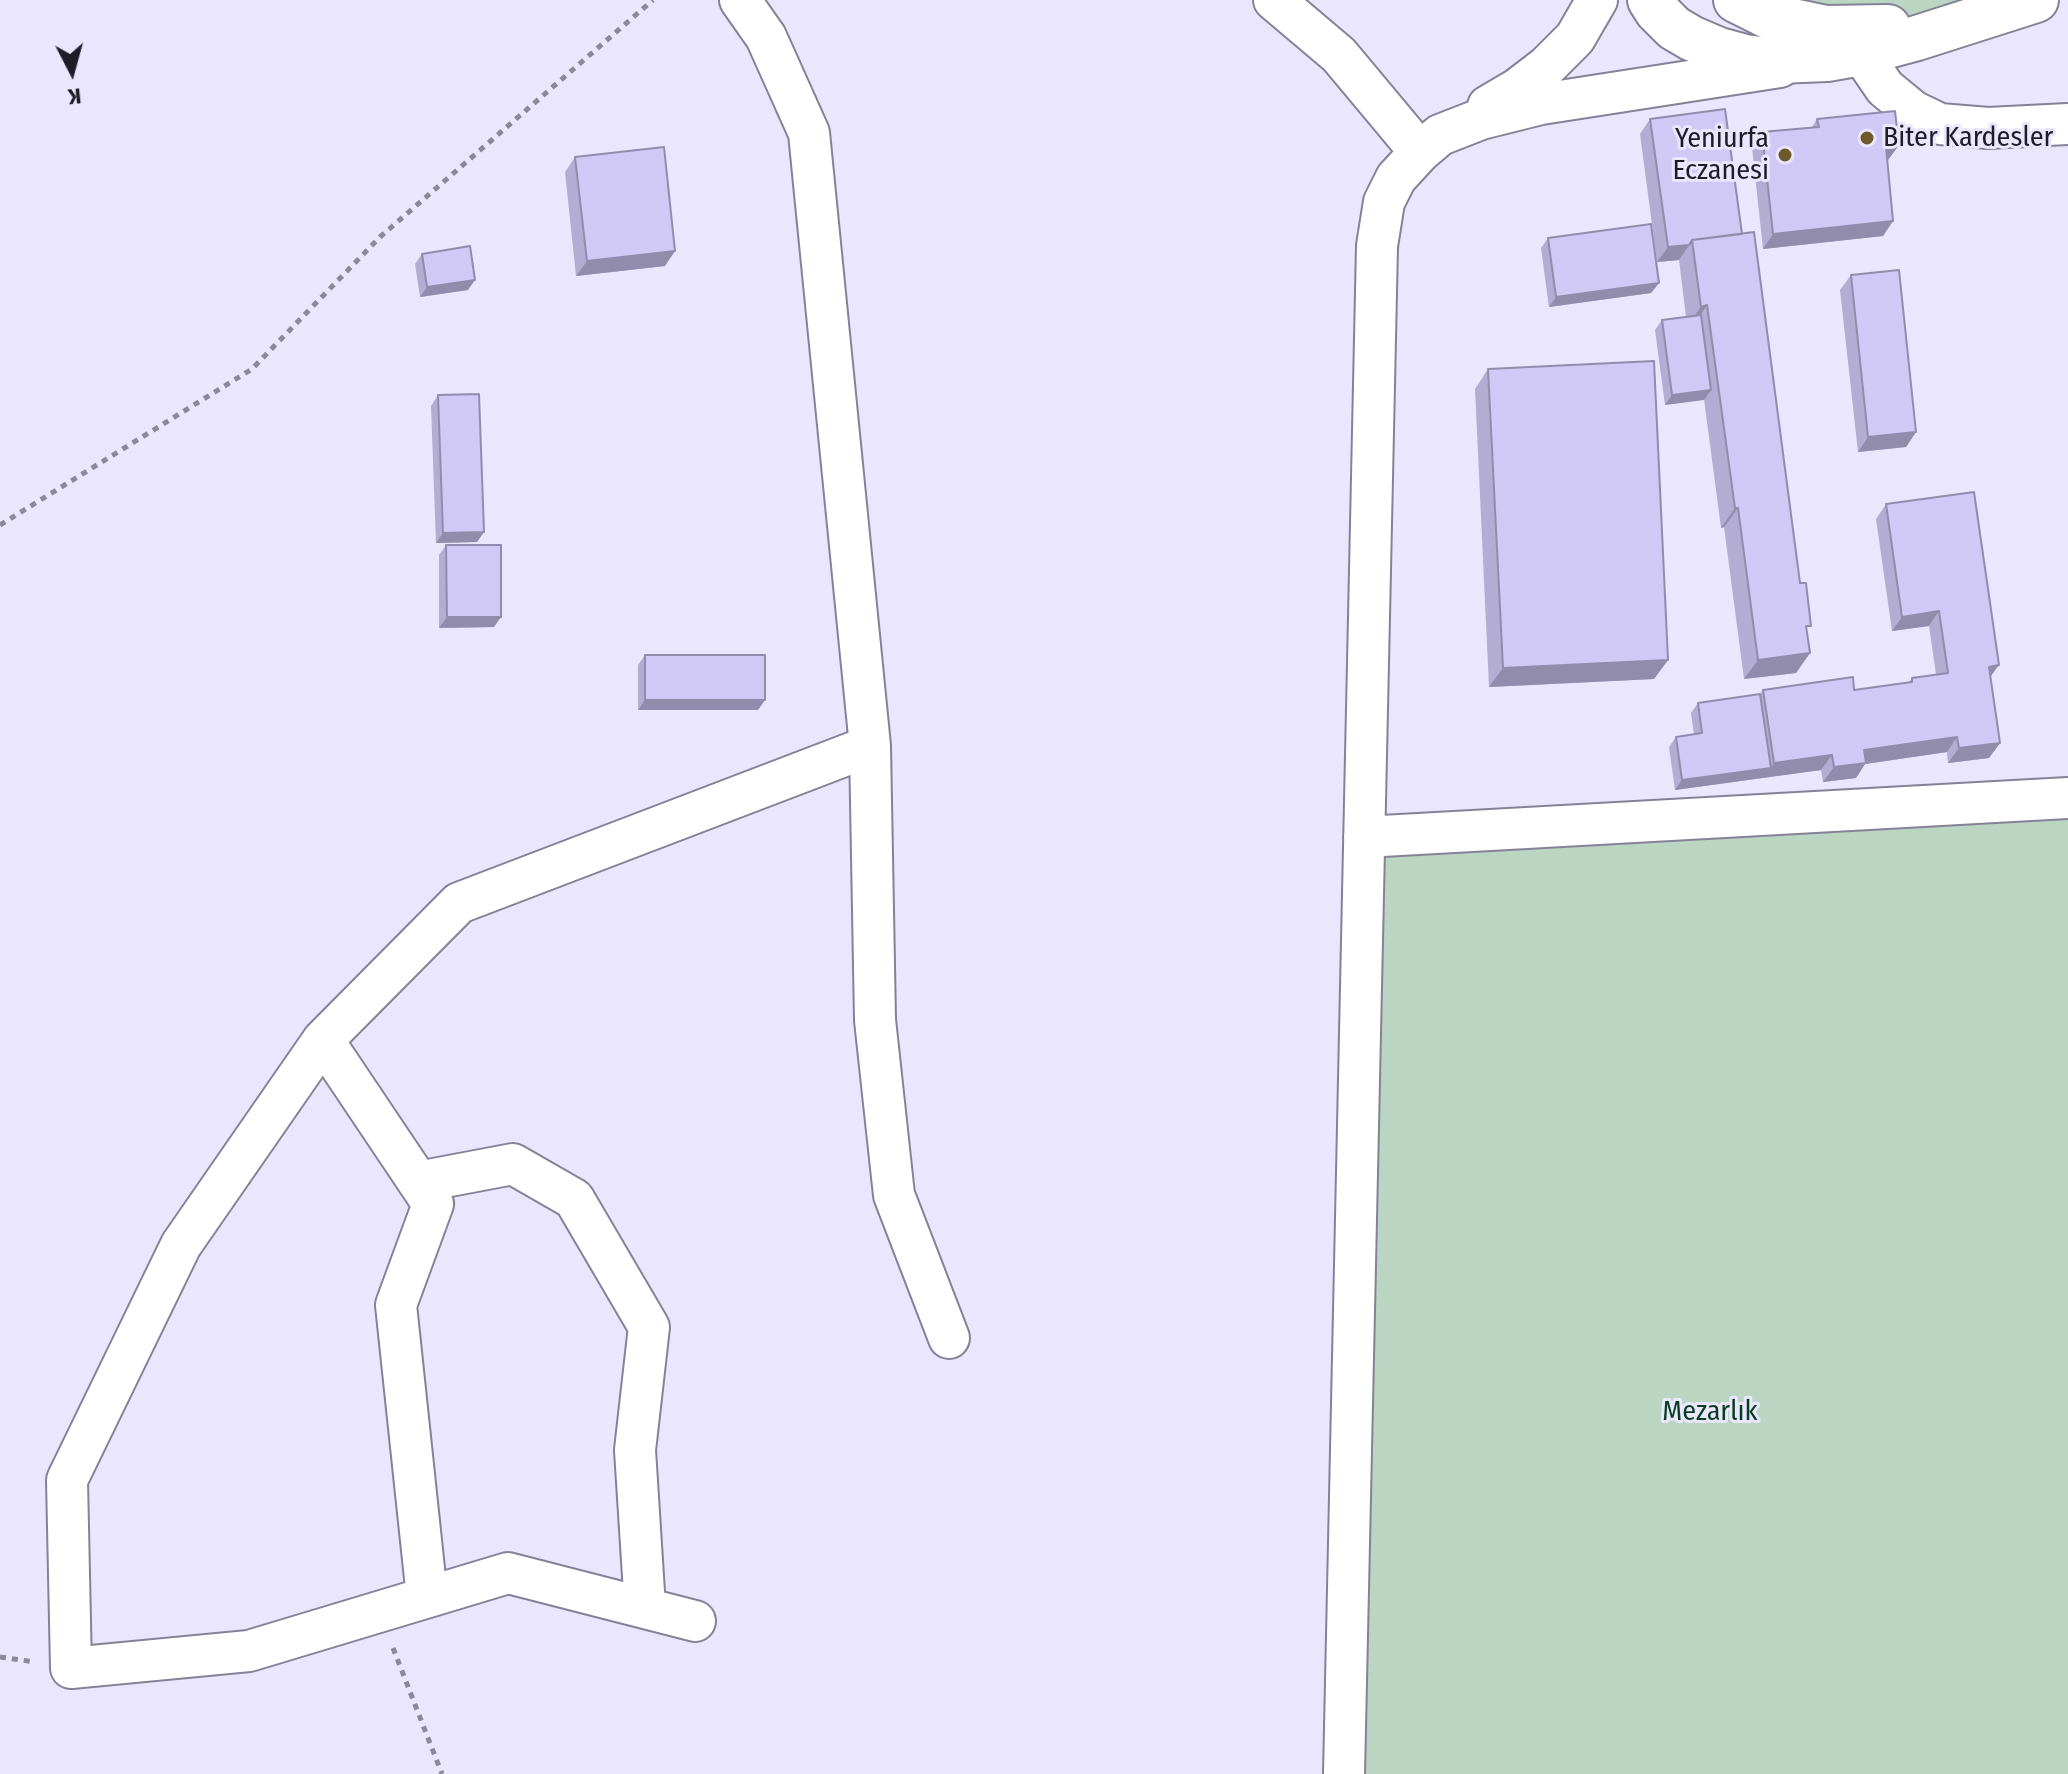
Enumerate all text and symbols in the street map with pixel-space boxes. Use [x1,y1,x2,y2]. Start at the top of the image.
north arrow [32,32,112,112]
text: K [67,82,82,110]
place label: Biter Kardesler [1883,121,2053,155]
place label: Yeniurfa Eczanesi [1672,122,1769,188]
marker: Biter Kardesler [1858,129,1876,147]
marker: Yeniurfa Eczanesi [1776,146,1794,164]
park label: Mezarlık [1662,1395,1758,1429]

